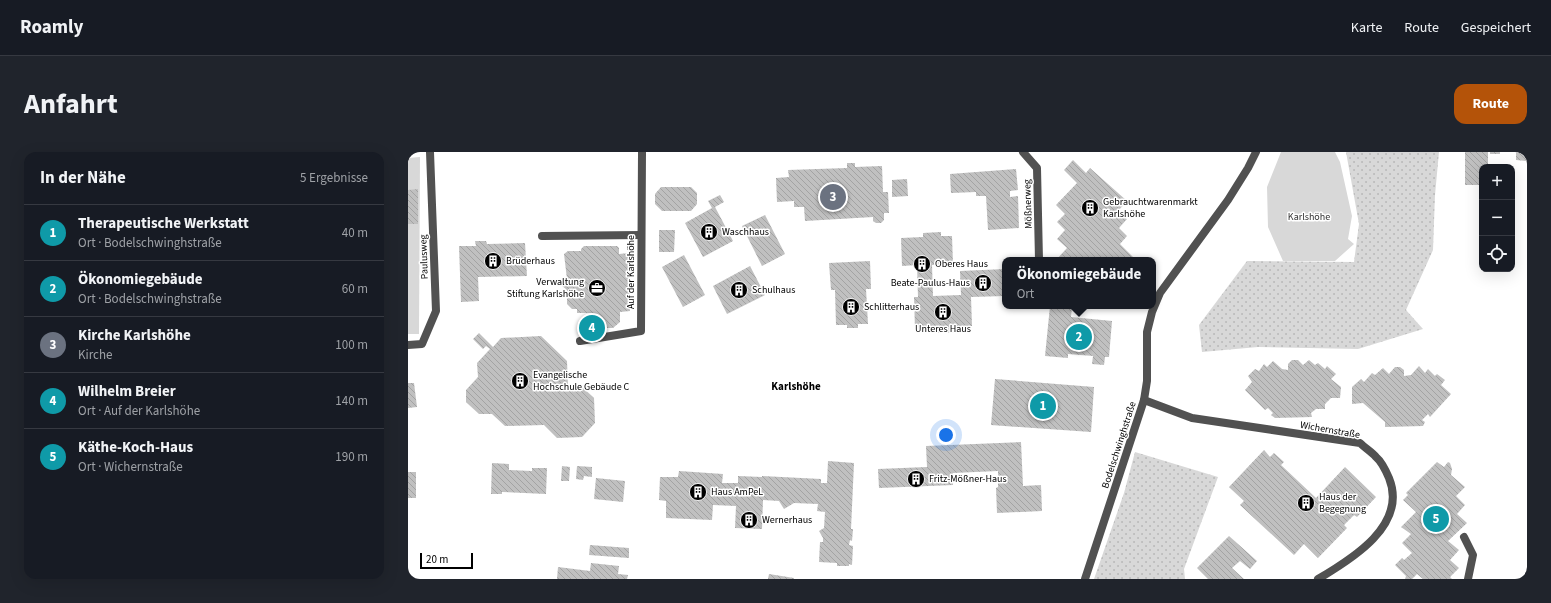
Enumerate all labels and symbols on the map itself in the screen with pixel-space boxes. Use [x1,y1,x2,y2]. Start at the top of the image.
street label: Mößnerweg [1020,179,1036,229]
pin: 3 [820,182,846,212]
place label: Gebrauchtwarenmarkt Karlshöhe [1103,195,1198,221]
building icon: Gebrauchtwarenmarkt Karlshöhe [1080,198,1100,218]
park label: Karlshöhe [1288,210,1330,224]
building icon: Waschhaus [699,222,719,242]
place label: Waschhaus [722,225,769,239]
street label: Paulusweg [416,234,432,280]
street label: Auf der Karlshöhe [624,235,638,309]
building icon: Brüderhaus [483,251,503,271]
place label: Brüderhaus [506,254,555,268]
building icon: Oberes Haus [912,254,932,274]
place label: Oberes Haus [935,257,988,271]
building icon: Beate-Paulus-Haus [973,273,993,293]
place label: Verwaltung Stiftung Karlshöhe [507,275,584,301]
place label: Beate-Paulus-Haus [891,276,970,290]
office icon: Verwaltung Stiftung Karlshöhe [587,278,607,298]
building icon: Schulhaus [729,280,749,300]
place label: Schulhaus [752,283,795,297]
building icon: Schlitterhaus [841,297,861,317]
place label: Schlitterhaus [864,300,919,314]
building icon: Unteres Haus [933,302,953,322]
pin: 4 [579,313,605,343]
place label: Unteres Haus [915,322,971,336]
pin: 2 [1066,322,1092,352]
place label: Evangelische Hochschule Gebäude C [533,368,630,394]
building icon: Evangelische Hochschule Gebäude C [510,371,530,391]
district label: Karlshöhe [771,379,821,394]
pin: 1 [1030,391,1056,421]
street label: Bodelschwinghstraße [1098,400,1140,490]
street label: Wichernstraße [1299,418,1361,442]
your location [936,425,956,445]
building icon: Fritz-Mößner-Haus [906,469,926,489]
place label: Fritz-Mößner-Haus [929,472,1007,486]
building icon: Haus AmPeL [688,482,708,502]
place label: Haus AmPeL [711,485,763,499]
place label: Haus der Begegnung [1319,490,1366,516]
building icon: Haus der Begegnung [1296,493,1316,513]
pin: 5 [1423,504,1449,534]
building icon: Wernerhaus [739,510,759,530]
place label: Wernerhaus [762,513,812,527]
scale bar [420,551,473,570]

